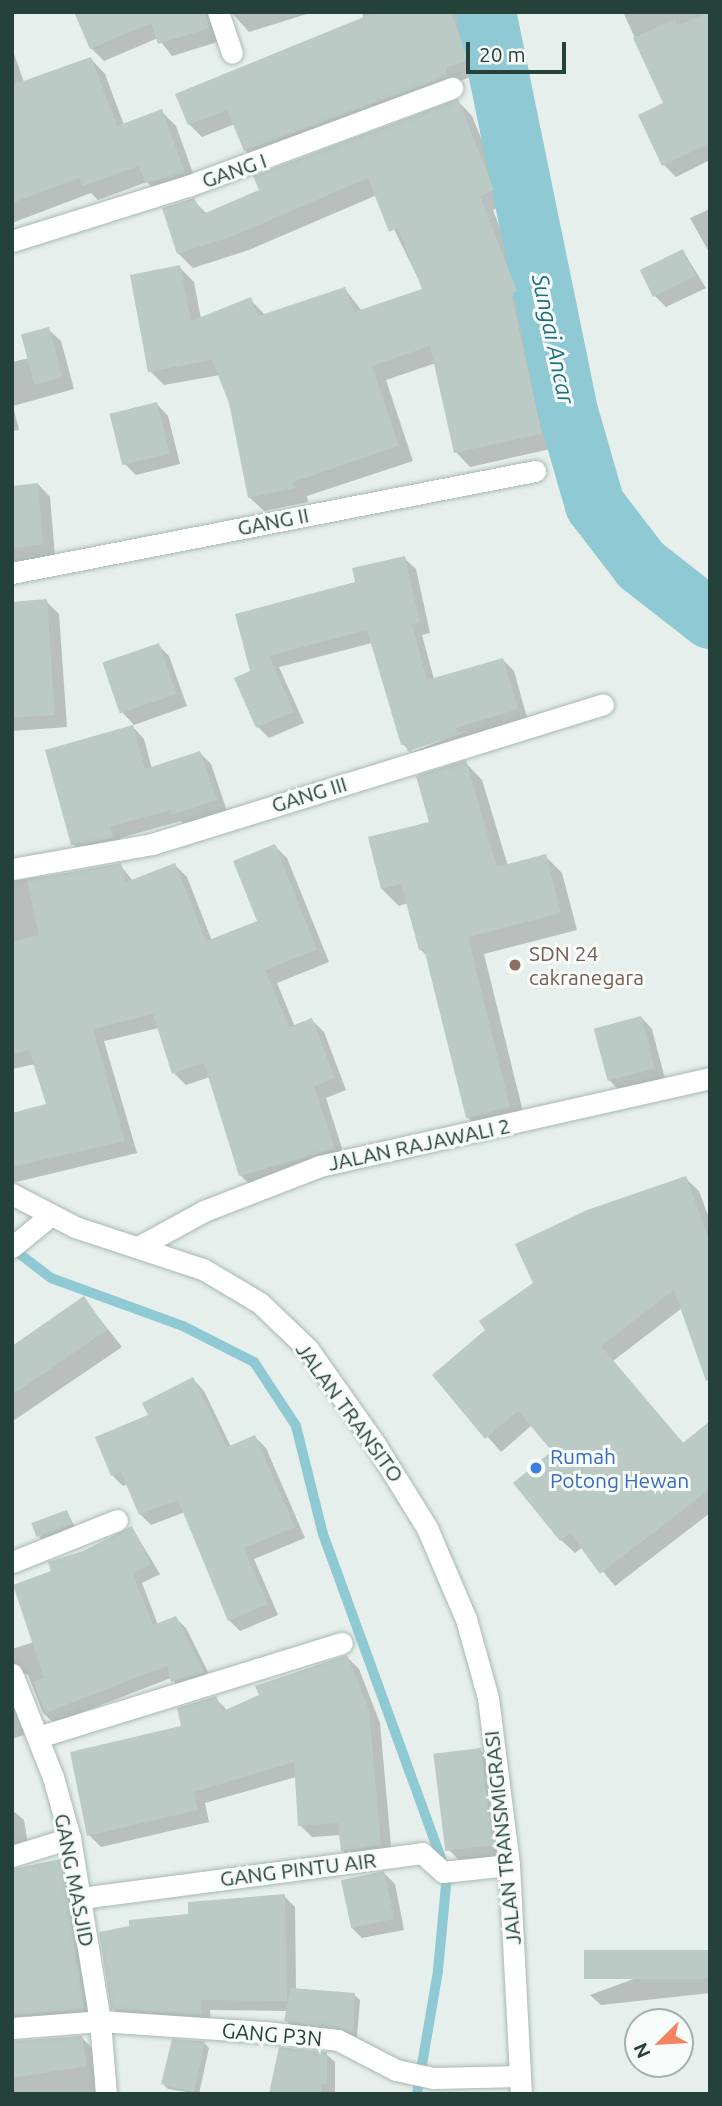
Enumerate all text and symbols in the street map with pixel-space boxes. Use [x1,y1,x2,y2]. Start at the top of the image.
scale bar [470,28,570,72]
text: 20 m [479,42,526,66]
street label: GANG I [198,147,270,193]
water label: Sungai Ancar [526,271,580,407]
street label: GANG II [235,502,311,540]
street label: GANG III [268,771,350,817]
place label: SDN 24 cakranegara [529,940,644,990]
marker: SDN 24 cakranegara [507,957,523,973]
street label: JALAN RAJAWALI 2 [325,1112,513,1176]
street label: JALAN TRANSITO [291,1337,409,1487]
place label: Rumah Potong Hewan [550,1443,689,1493]
marker: Rumah Potong Hewan [528,1460,544,1476]
street label: JALAN TRANSMIGRASI [478,1730,526,1946]
street label: GANG MASJID [50,1811,100,1949]
street label: GANG PINTU AIR [218,1847,378,1891]
north arrow [624,2008,694,2078]
street label: GANG P3N [221,2017,323,2051]
text: N [629,2040,655,2062]

